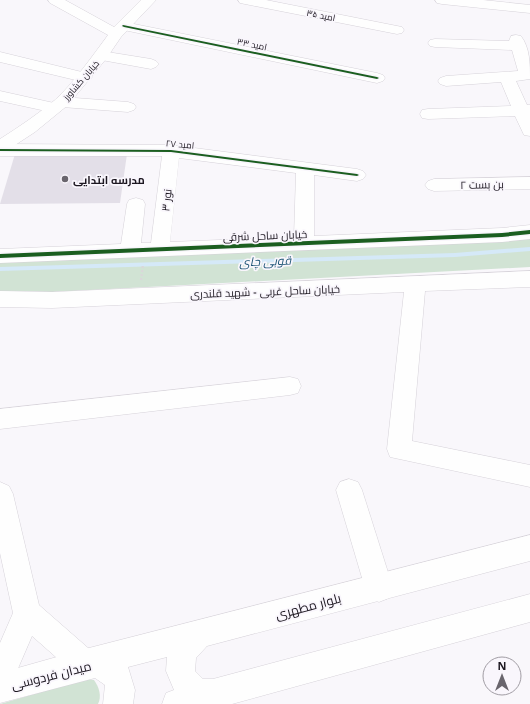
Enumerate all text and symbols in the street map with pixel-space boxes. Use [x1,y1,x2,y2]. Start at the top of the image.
street label: امید ۳۵ [306,6,336,24]
street label: امید ۳۳ [236,35,268,53]
street label: خیابان کشاورز [59,57,102,104]
street label: امید ۲۷ [165,136,195,152]
place label: مدرسه ابتدایی [73,172,145,187]
marker: مدرسه ابتدایی [60,174,70,184]
street label: بن بست ۲ [460,176,504,192]
street label: نور ۳ [157,188,175,212]
street label: خیابان ساحل شرقی [223,226,307,244]
water label: قوبی چای [239,252,292,270]
street label: خیابان ساحل غربی - شهید قلندری [190,281,340,301]
street label: بلوار مطهری [273,589,343,623]
street label: میدان فردوسی [9,656,93,694]
north arrow [482,656,522,696]
text: N [498,658,506,673]

